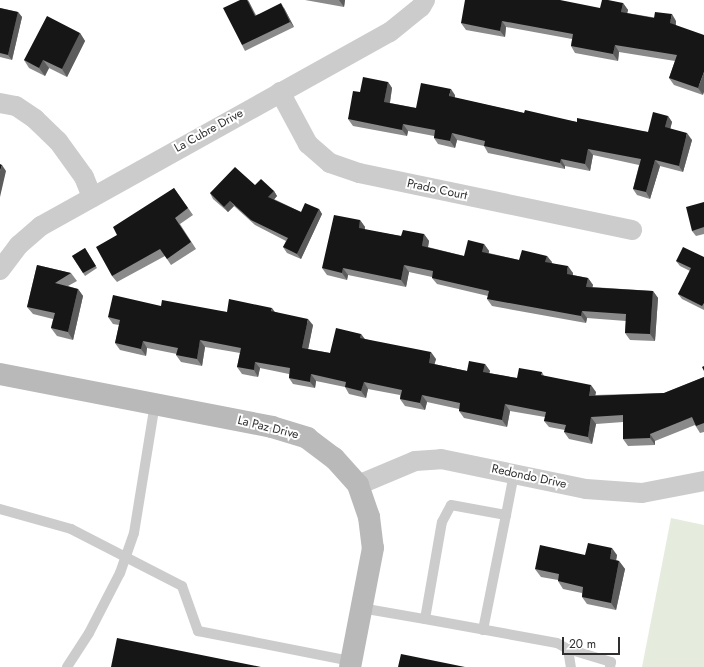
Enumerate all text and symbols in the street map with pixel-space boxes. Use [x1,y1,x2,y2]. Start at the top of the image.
street label: La Cubre Drive [172,106,246,156]
street label: Prado Court [406,177,468,203]
street label: La Paz Drive [236,413,300,443]
street label: Redondo Drive [490,462,568,492]
scale bar [564,629,622,655]
text: 20 m [569,635,596,653]

